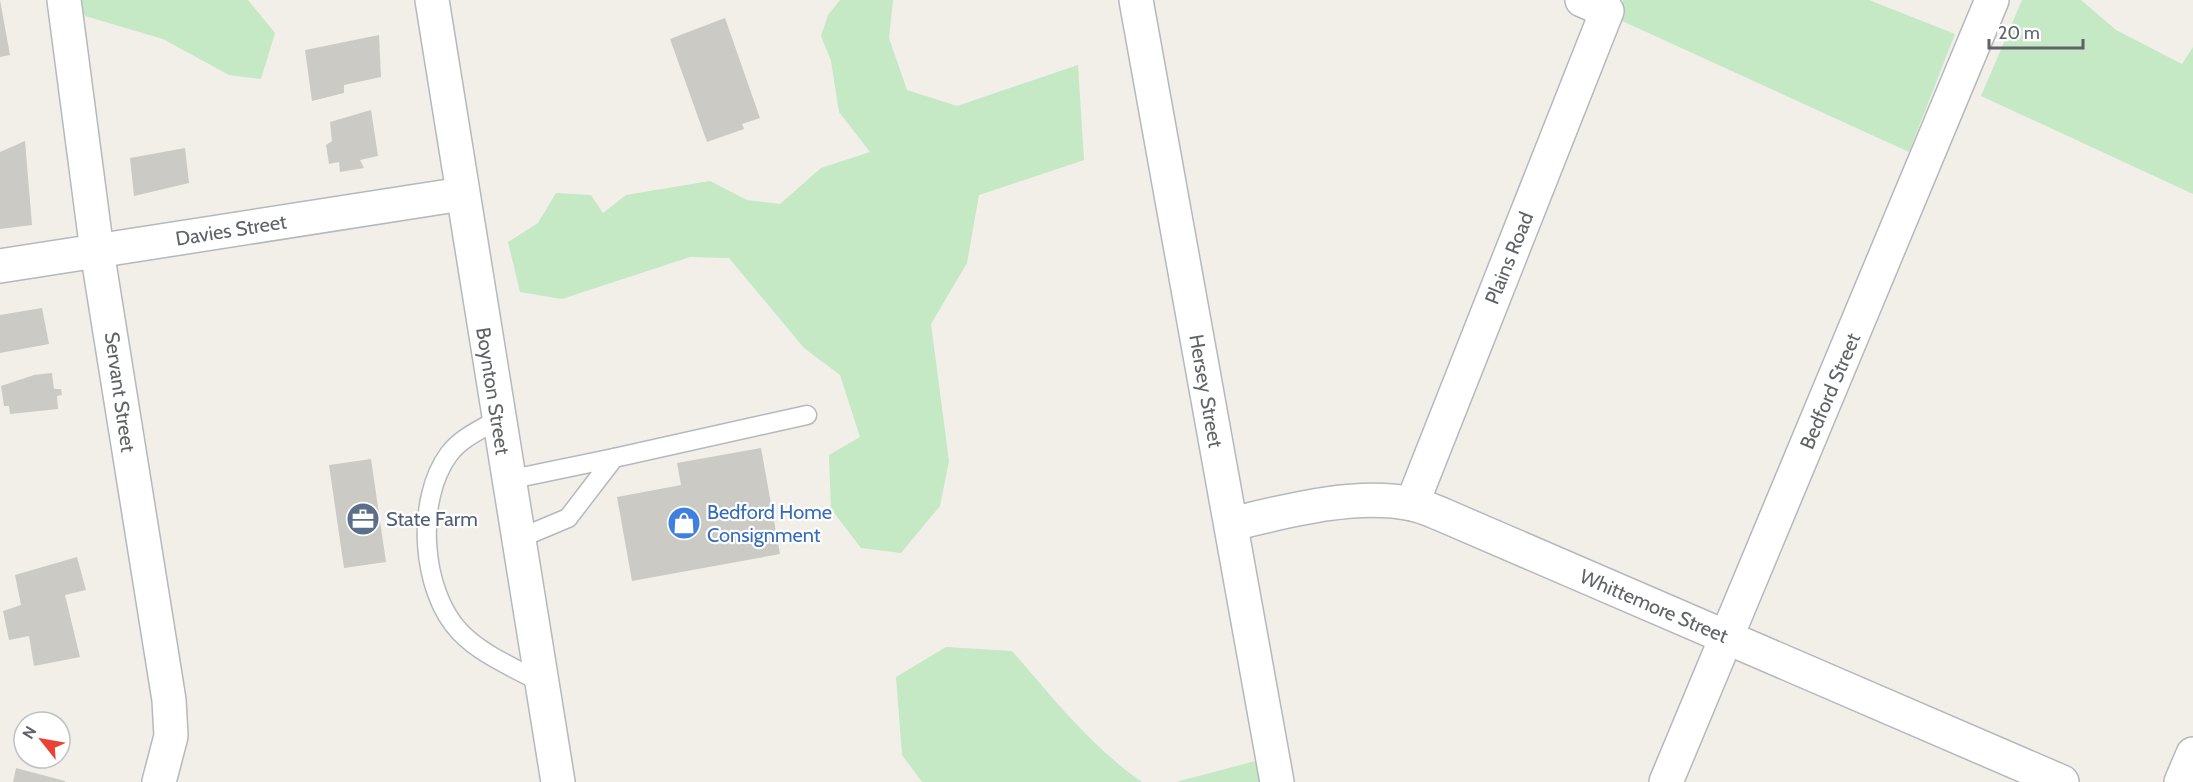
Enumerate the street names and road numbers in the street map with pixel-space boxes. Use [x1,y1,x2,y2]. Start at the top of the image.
street label: Plains Road [1480,208,1538,308]
street label: Davies Street [174,209,289,251]
street label: Boynton Street [471,326,515,457]
street label: Bedford Street [1795,329,1865,453]
street label: Servant Street [100,330,140,454]
street label: Hersey Street [1184,332,1228,450]
street label: Whittemore Street [1576,564,1732,648]

